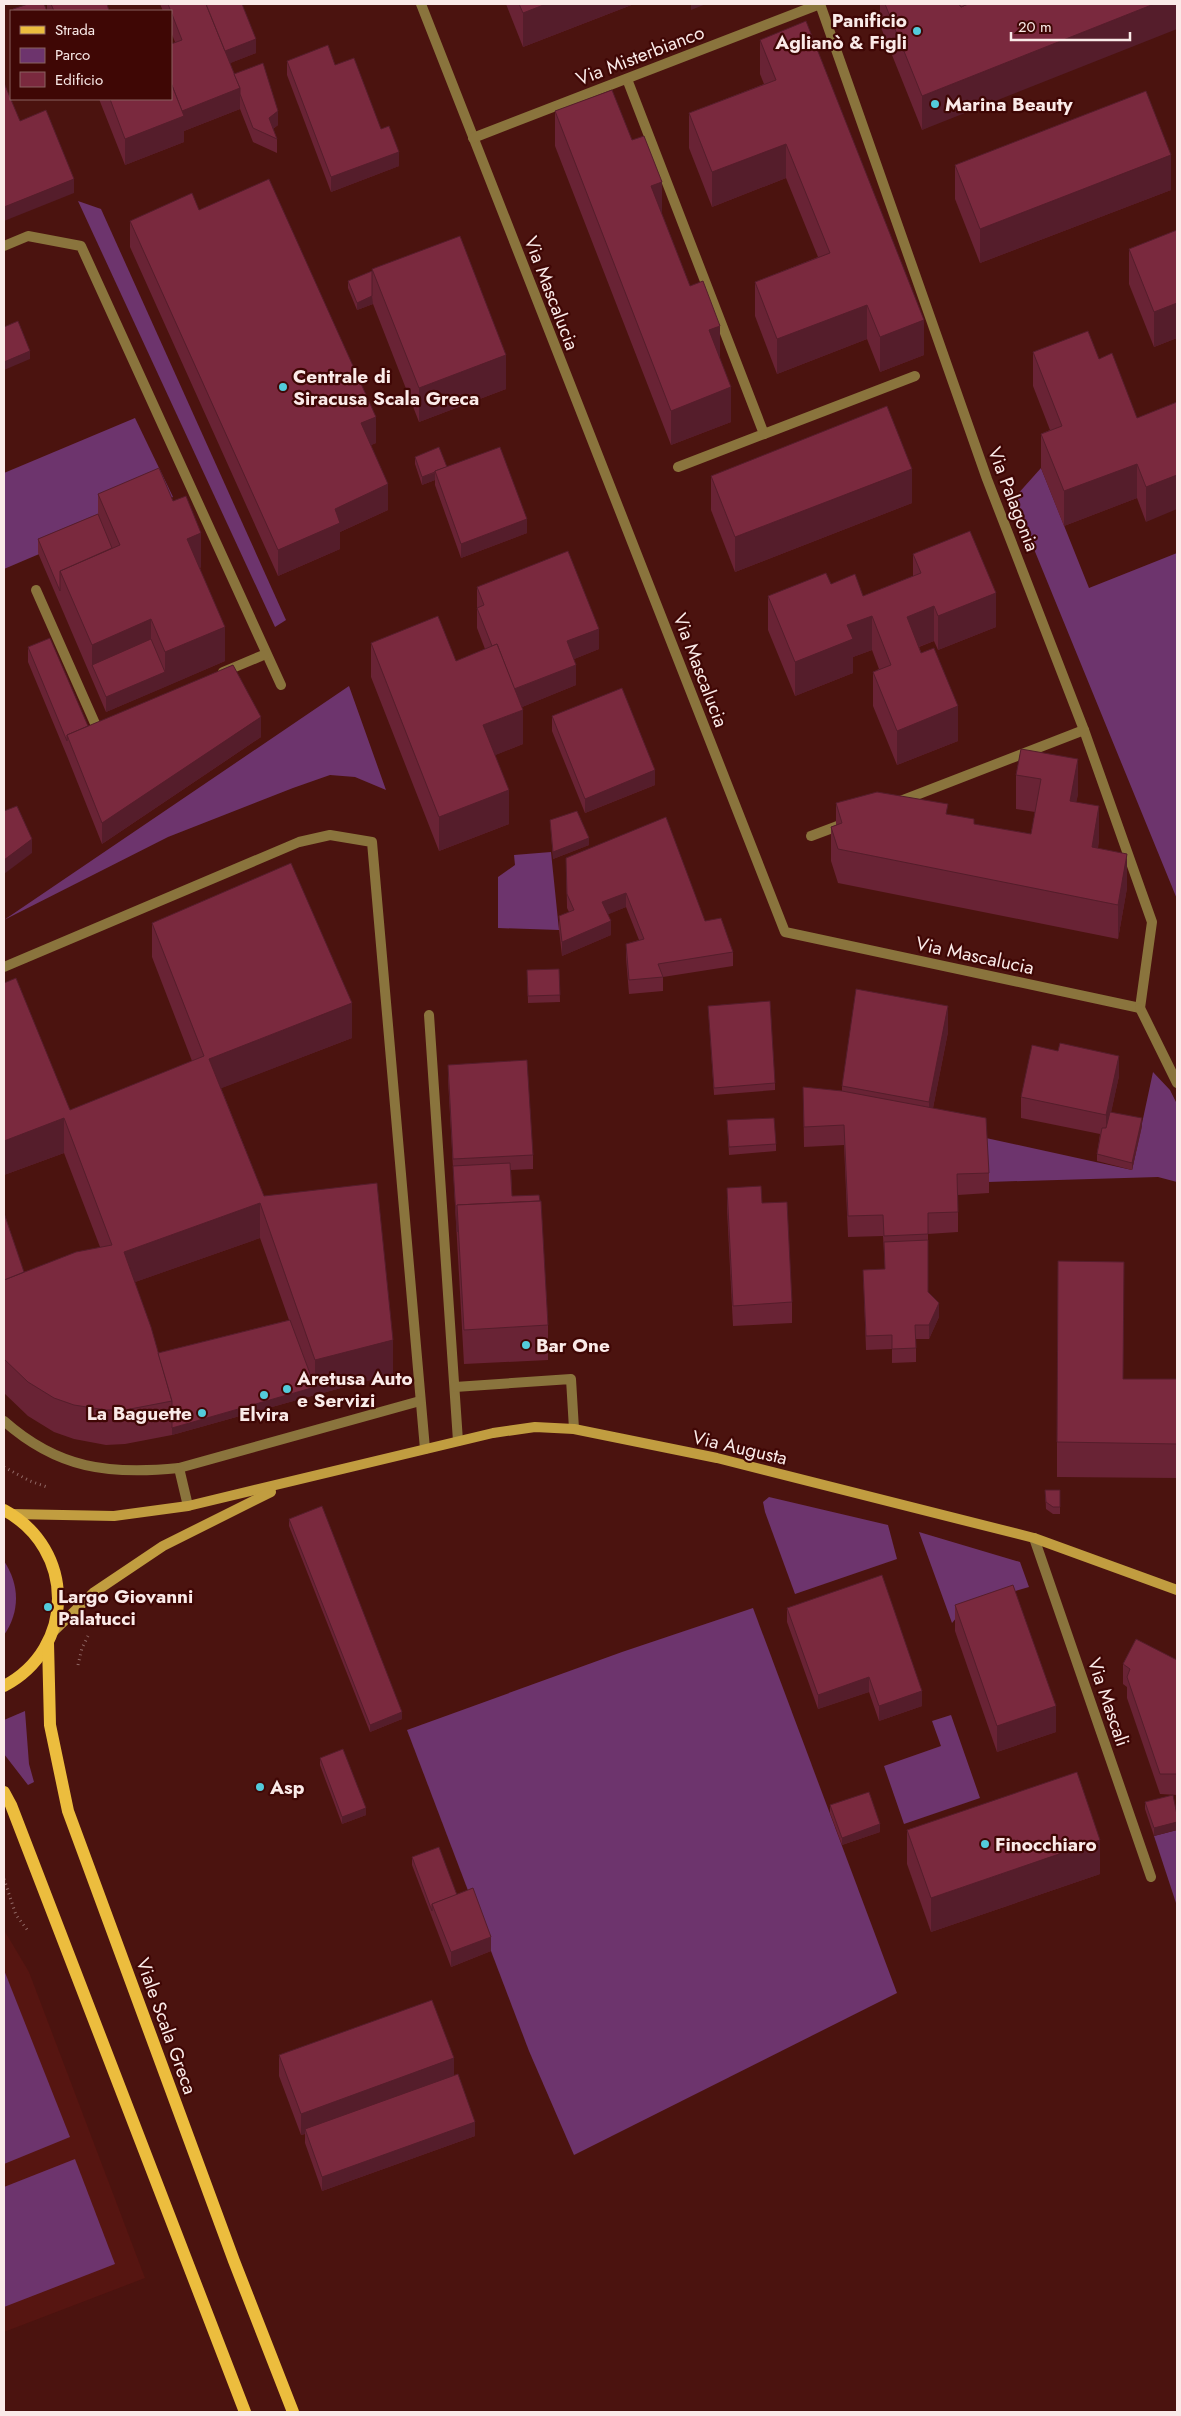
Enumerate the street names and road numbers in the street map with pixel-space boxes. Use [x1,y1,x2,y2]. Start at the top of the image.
street label: Via Misterbianco [572,19,708,92]
street label: Via Mascalucia [517,232,586,354]
street label: Via Palagonia [981,443,1046,555]
street label: Via Mascalucia [666,609,735,731]
street label: Via Mascalucia [913,930,1037,981]
street label: Via Augusta [690,1423,790,1472]
street label: Via Mascali [1081,1654,1136,1750]
street label: Viale Scala Greca [129,1954,204,2098]

